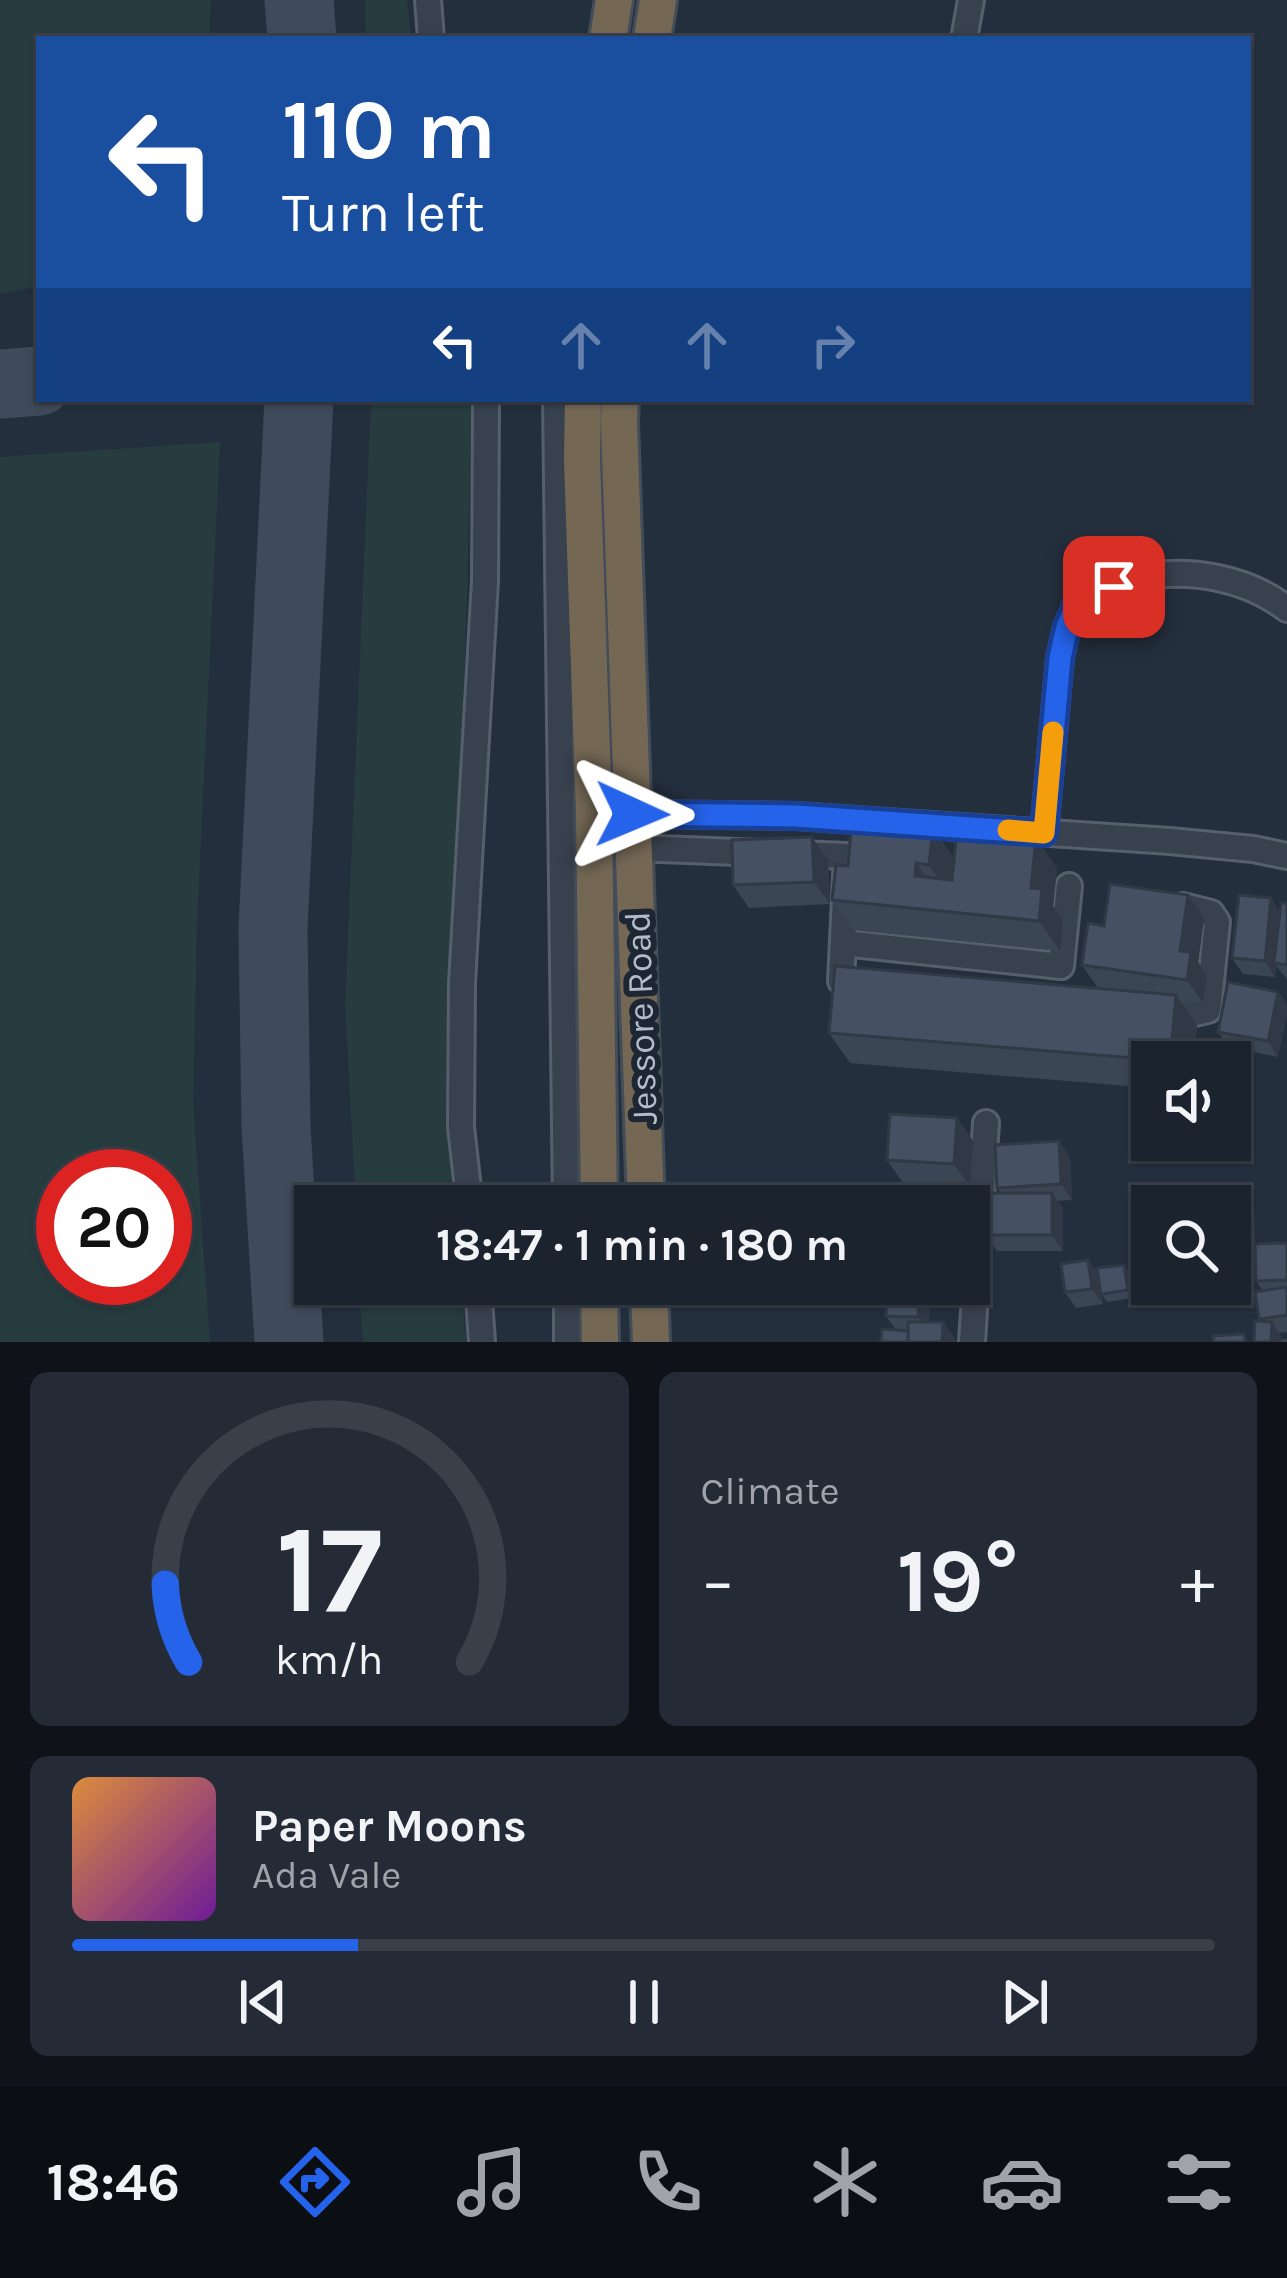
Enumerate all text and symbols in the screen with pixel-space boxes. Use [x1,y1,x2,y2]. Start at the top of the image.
text: 110 m [282,81,496,179]
icon: left [84,84,240,240]
text: Turn left [282,181,485,245]
icon: left [422,312,488,378]
icon: ahead [548,312,614,378]
icon: ahead [674,312,740,378]
icon: right [800,312,866,378]
pin [1063,536,1165,638]
icon: arrive [1081,554,1147,620]
position arrow [569,751,695,877]
street label: Jessore Road [616,911,666,1125]
map controls [1131,1041,1251,1305]
button: sound [1131,1041,1251,1161]
speed limit sign: 20 [36,1149,192,1305]
button: search [1131,1185,1251,1305]
text: 18:47 · 1 min · 180 m [436,1219,848,1271]
text: Climate [701,1468,840,1514]
text: 17 [276,1497,383,1642]
text: 19° [897,1528,1019,1634]
text: − [701,1542,735,1620]
text: + [1180,1542,1215,1620]
text: km/h [275,1635,384,1685]
text: Paper Moons [252,1800,527,1852]
text: Ada Vale [252,1852,401,1898]
icon: previous [230,1969,296,2035]
icon: pause [611,1969,677,2035]
icon: next [992,1969,1058,2035]
icon: directions [273,2140,357,2224]
icon: music [450,2140,534,2224]
icon: phone [626,2140,710,2224]
icon: climate [803,2140,887,2224]
icon: car [980,2140,1064,2224]
icon: filters [1157,2140,1241,2224]
text: 18:46 [46,2150,180,2214]

